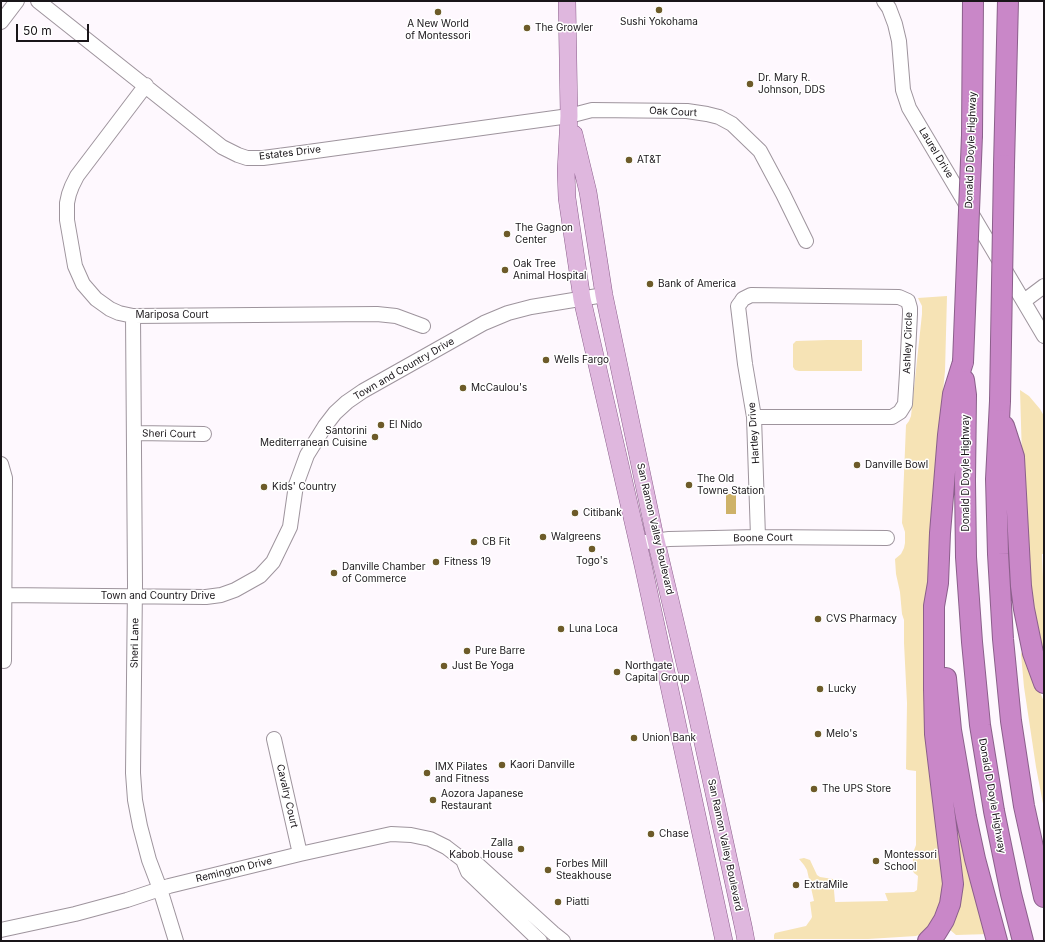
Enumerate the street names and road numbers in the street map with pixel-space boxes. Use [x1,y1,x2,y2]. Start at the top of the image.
street label: Donald D Doyle Highway [963,91,979,209]
street label: Oak Court [649,105,697,119]
street label: Laurel Drive [916,126,956,180]
street label: Estates Drive [258,143,322,163]
street label: Mariposa Court [135,309,209,321]
street label: Ashley Circle [901,312,915,374]
street label: Town and Country Drive [351,335,457,403]
street label: Hartley Drive [746,402,762,464]
street label: Donald D Doyle Highway [960,414,972,532]
street label: Sheri Court [142,428,196,440]
street label: San Ramon Valley Boulevard [634,462,676,596]
street label: Boone Court [733,531,793,545]
street label: Town and Country Drive [101,590,215,602]
street label: Sheri Lane [129,618,141,668]
street label: Donald D Doyle Highway [976,737,1008,855]
street label: Cavalry Court [274,763,300,829]
street label: San Ramon Valley Boulevard [705,778,745,912]
street label: Remington Drive [195,855,273,885]

